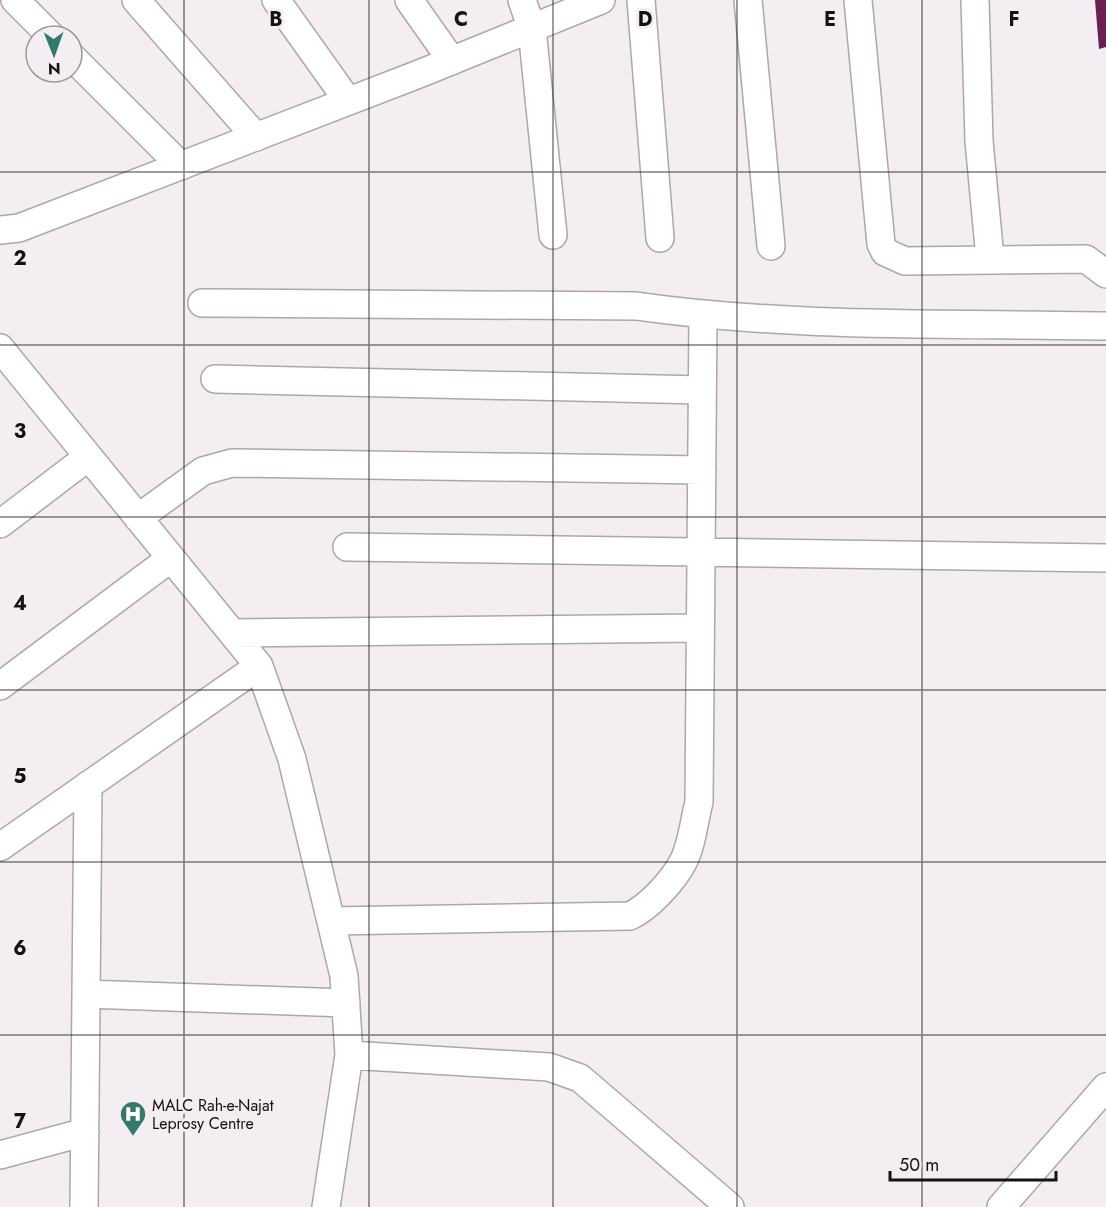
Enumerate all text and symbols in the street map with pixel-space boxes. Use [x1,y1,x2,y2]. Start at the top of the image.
text: B [269,5,283,34]
text: C [454,5,468,34]
text: D [638,5,652,34]
text: E [824,5,836,34]
text: F [1008,5,1020,34]
north arrow [24,24,84,84]
text: N [48,57,61,80]
text: 2 [13,244,27,273]
text: 3 [14,417,26,446]
text: 4 [13,589,27,618]
text: 5 [14,762,27,791]
text: 6 [13,934,27,963]
place label: MALC Rah-e-Najat Leprosy Centre [152,1094,274,1135]
hospital icon: MALC Rah-e-Najat Leprosy Centre [118,1099,148,1137]
text: 7 [14,1107,27,1136]
scale bar [890,1144,1056,1182]
text: 50 m [899,1152,939,1178]

